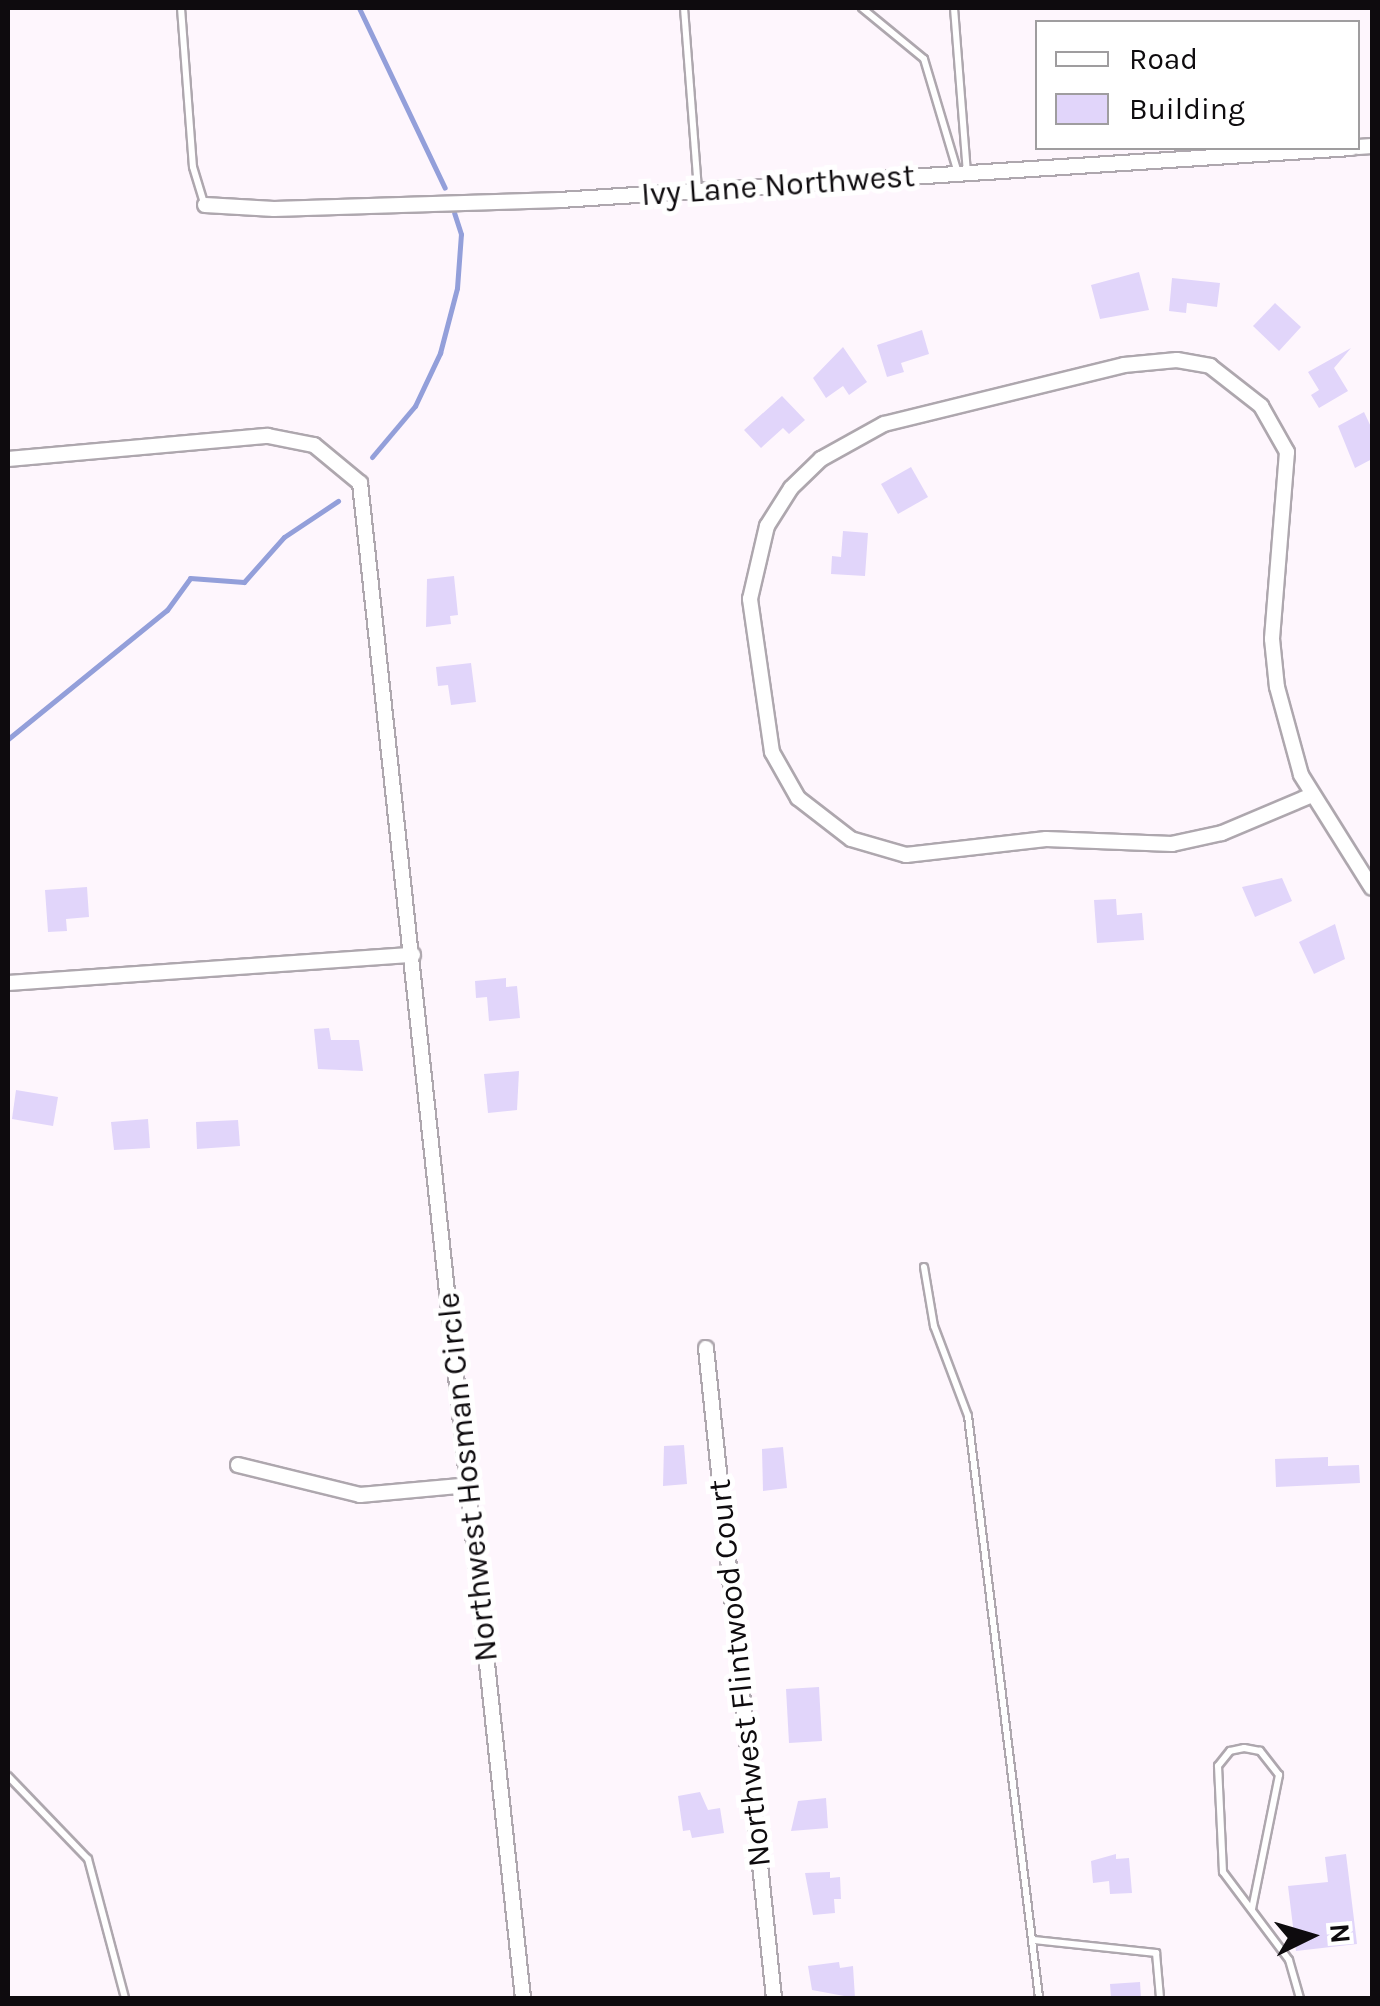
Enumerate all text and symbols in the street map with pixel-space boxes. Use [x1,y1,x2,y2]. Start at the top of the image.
legend [1035,20,1360,150]
text: Road [1129,41,1198,77]
text: Building [1129,91,1245,127]
street label: Ivy Lane Northwest [640,157,916,215]
street label: Northwest Hosman Circle [430,1290,506,1664]
street label: Northwest Flintwood Court [701,1477,779,1869]
north arrow [1260,1886,1360,1986]
text: N [1323,1922,1358,1945]

